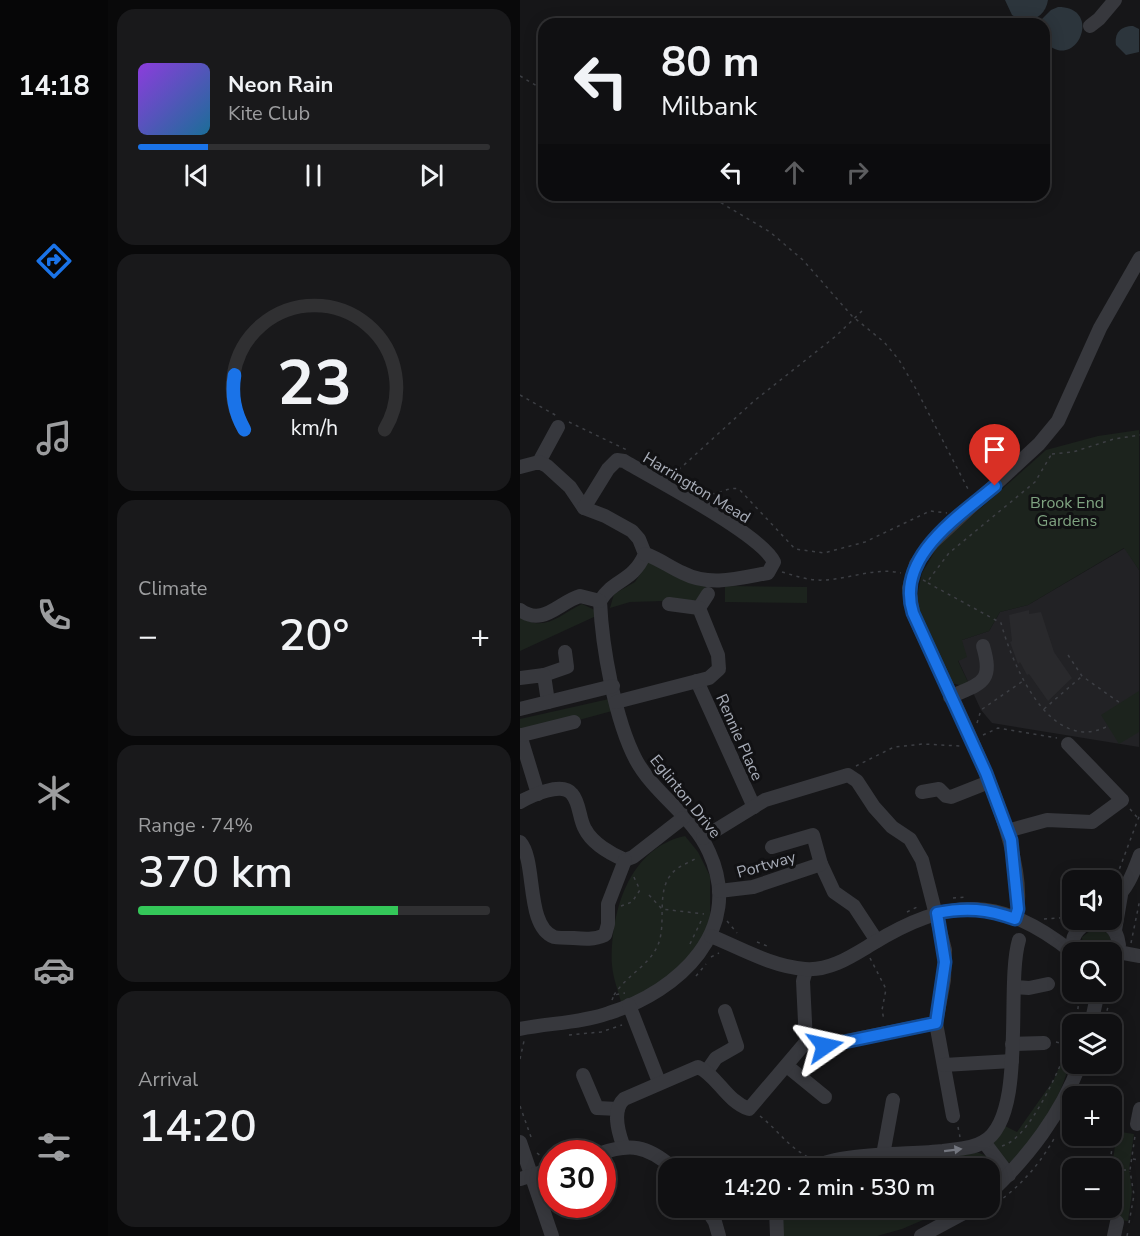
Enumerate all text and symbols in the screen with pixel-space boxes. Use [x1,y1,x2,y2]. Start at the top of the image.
text: 80 m [661,34,760,91]
icon: left [562,42,640,120]
text: 14:18 [18,68,90,105]
text: Neon Rain [228,70,333,100]
text: Milbank [661,88,757,125]
text: Kite Club [228,100,310,127]
icon: left [715,156,748,189]
icon: ahead [778,156,811,189]
icon: right [841,156,874,189]
icon: previous [180,159,213,192]
icon: pause [297,159,330,192]
icon: next [415,159,448,192]
icon: directions [33,240,75,282]
text: 23 [277,341,351,426]
text: km/h [290,413,338,443]
icon: music [33,417,75,459]
pin [969,424,1020,486]
icon: arrive [978,433,1011,466]
street label: Harrington Mead [639,447,754,529]
park label: Brook End Gardens [1030,492,1104,532]
text: Climate [138,575,207,602]
icon: phone [33,594,75,636]
text: 20° [279,605,349,666]
text: − [138,614,158,659]
text: + [470,614,490,659]
street label: Rennie Place [710,691,768,784]
street label: Eglinton Drive [645,750,726,843]
icon: climate [33,772,75,814]
text: Range · 74% [138,812,253,839]
text: 370 km [138,842,293,903]
street label: Portway [734,846,799,884]
map controls [1062,870,1122,1218]
button: sound [1062,870,1122,930]
button: search [1062,942,1122,1002]
icon: car [33,949,75,991]
position arrow [793,1014,857,1078]
button: layers [1062,1014,1122,1074]
text: Arrival [138,1066,198,1093]
button: + [1062,1086,1122,1146]
text: 14:20 [138,1096,257,1157]
icon: filters [33,1126,75,1168]
speed limit sign: 30 [538,1140,616,1218]
one-way arrow [943,1145,962,1154]
button: − [1062,1158,1122,1218]
text: 14:20 · 2 min · 530 m [723,1173,935,1203]

